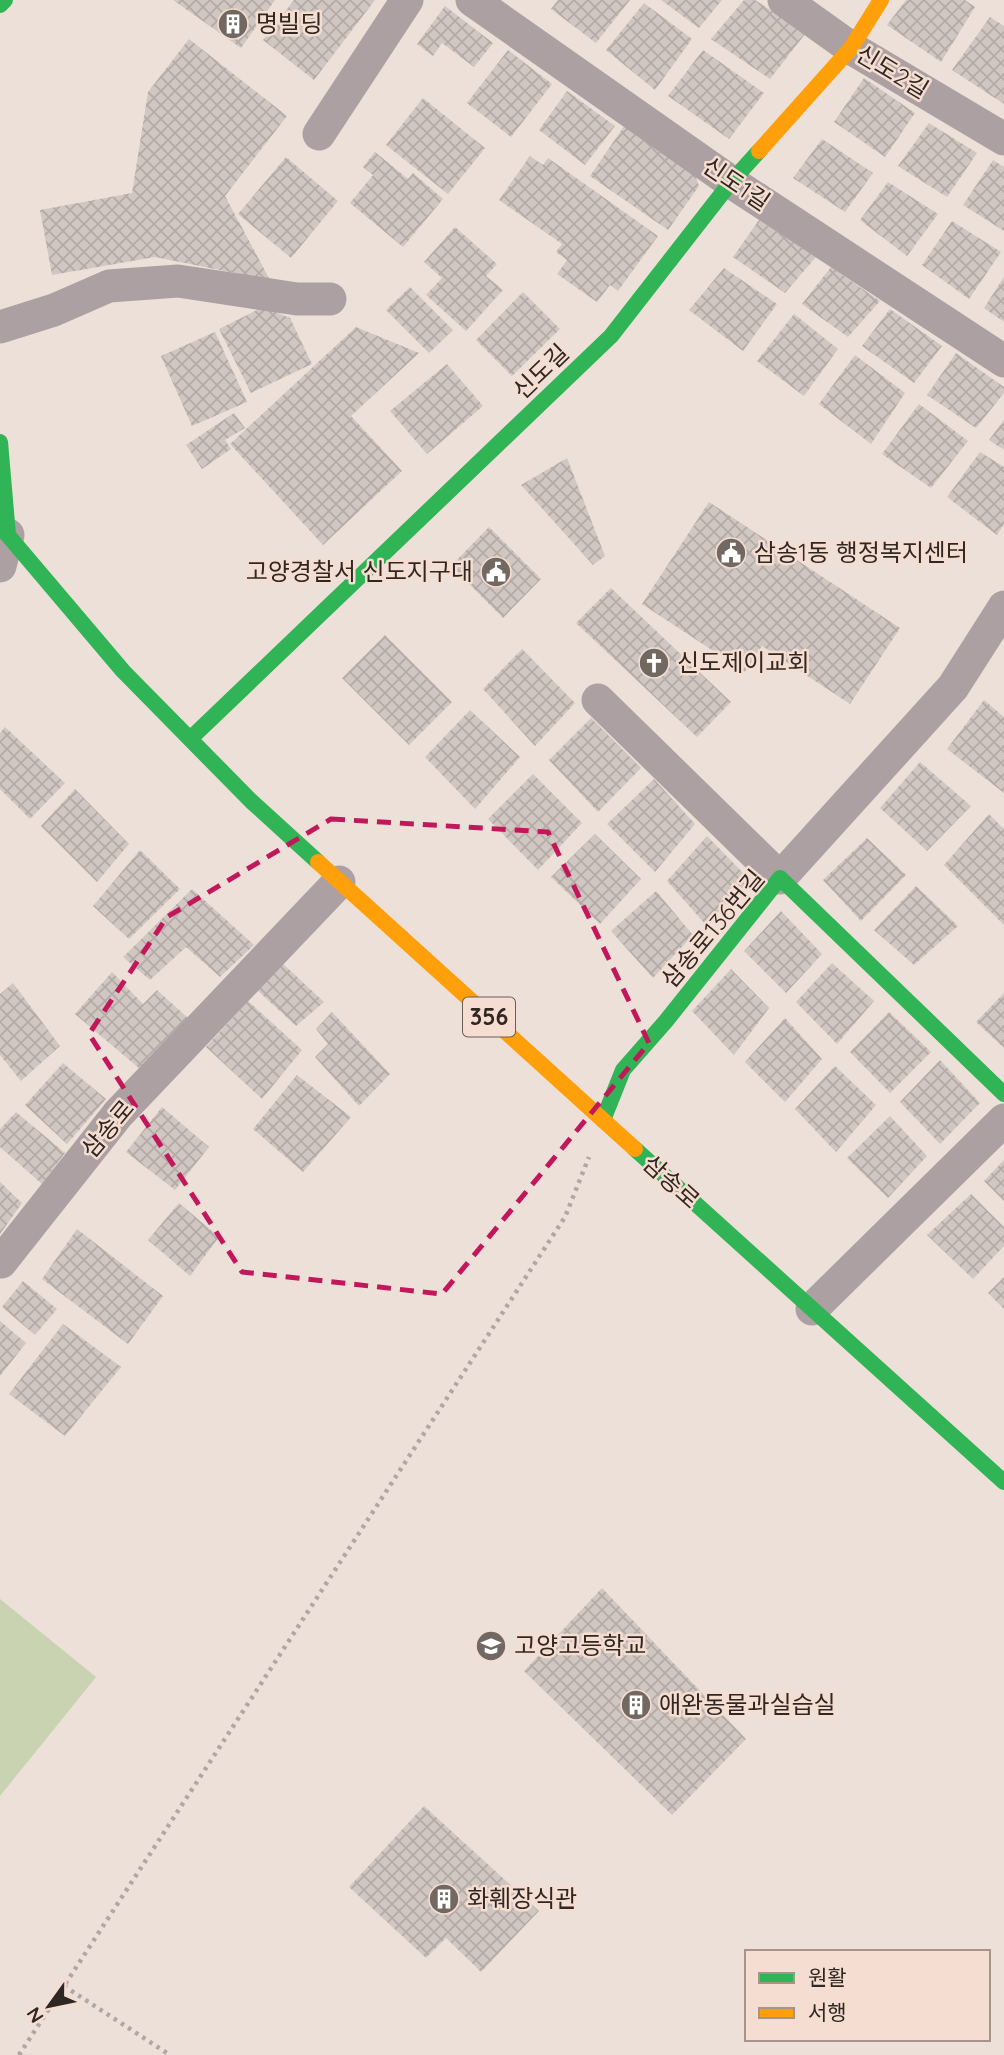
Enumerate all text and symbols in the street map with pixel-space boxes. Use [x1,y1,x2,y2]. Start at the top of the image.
building icon: 명빌딩 [216,7,250,41]
place label: 명빌딩 [256,8,322,38]
street label: 신도2길 [851,38,934,104]
street label: 신도1길 [697,150,776,217]
street label: 신도길 [506,337,575,405]
public building icon: 삼송1동 행정복지센터 [714,536,748,570]
place label: 삼송1동 행정복지센터 [754,537,968,567]
public building icon: 고양경찰서 신도지구대 [479,555,513,589]
place label: 고양경찰서 신도지구대 [246,556,473,586]
church icon: 신도제이교회 [637,646,671,680]
place label: 신도제이교회 [677,647,809,677]
street label: 삼송로136번길 [654,863,770,993]
road number: 356 [463,998,515,1036]
street label: 삼송로 [74,1093,140,1163]
street label: 삼송로 [637,1148,706,1215]
school or university icon: 고양고등학교 [474,1629,508,1663]
place label: 고양고등학교 [514,1630,646,1660]
building icon: 애완동물과실습실 [619,1688,653,1722]
place label: 애완동물과실습실 [659,1689,836,1719]
building icon: 화훼장식관 [427,1882,461,1916]
place label: 화훼장식관 [467,1883,577,1913]
legend [745,1950,990,2041]
text: 원활 [808,1964,847,1990]
north arrow [14,1971,84,2041]
text: 서행 [808,1999,847,2025]
text: N [21,2003,49,2028]

